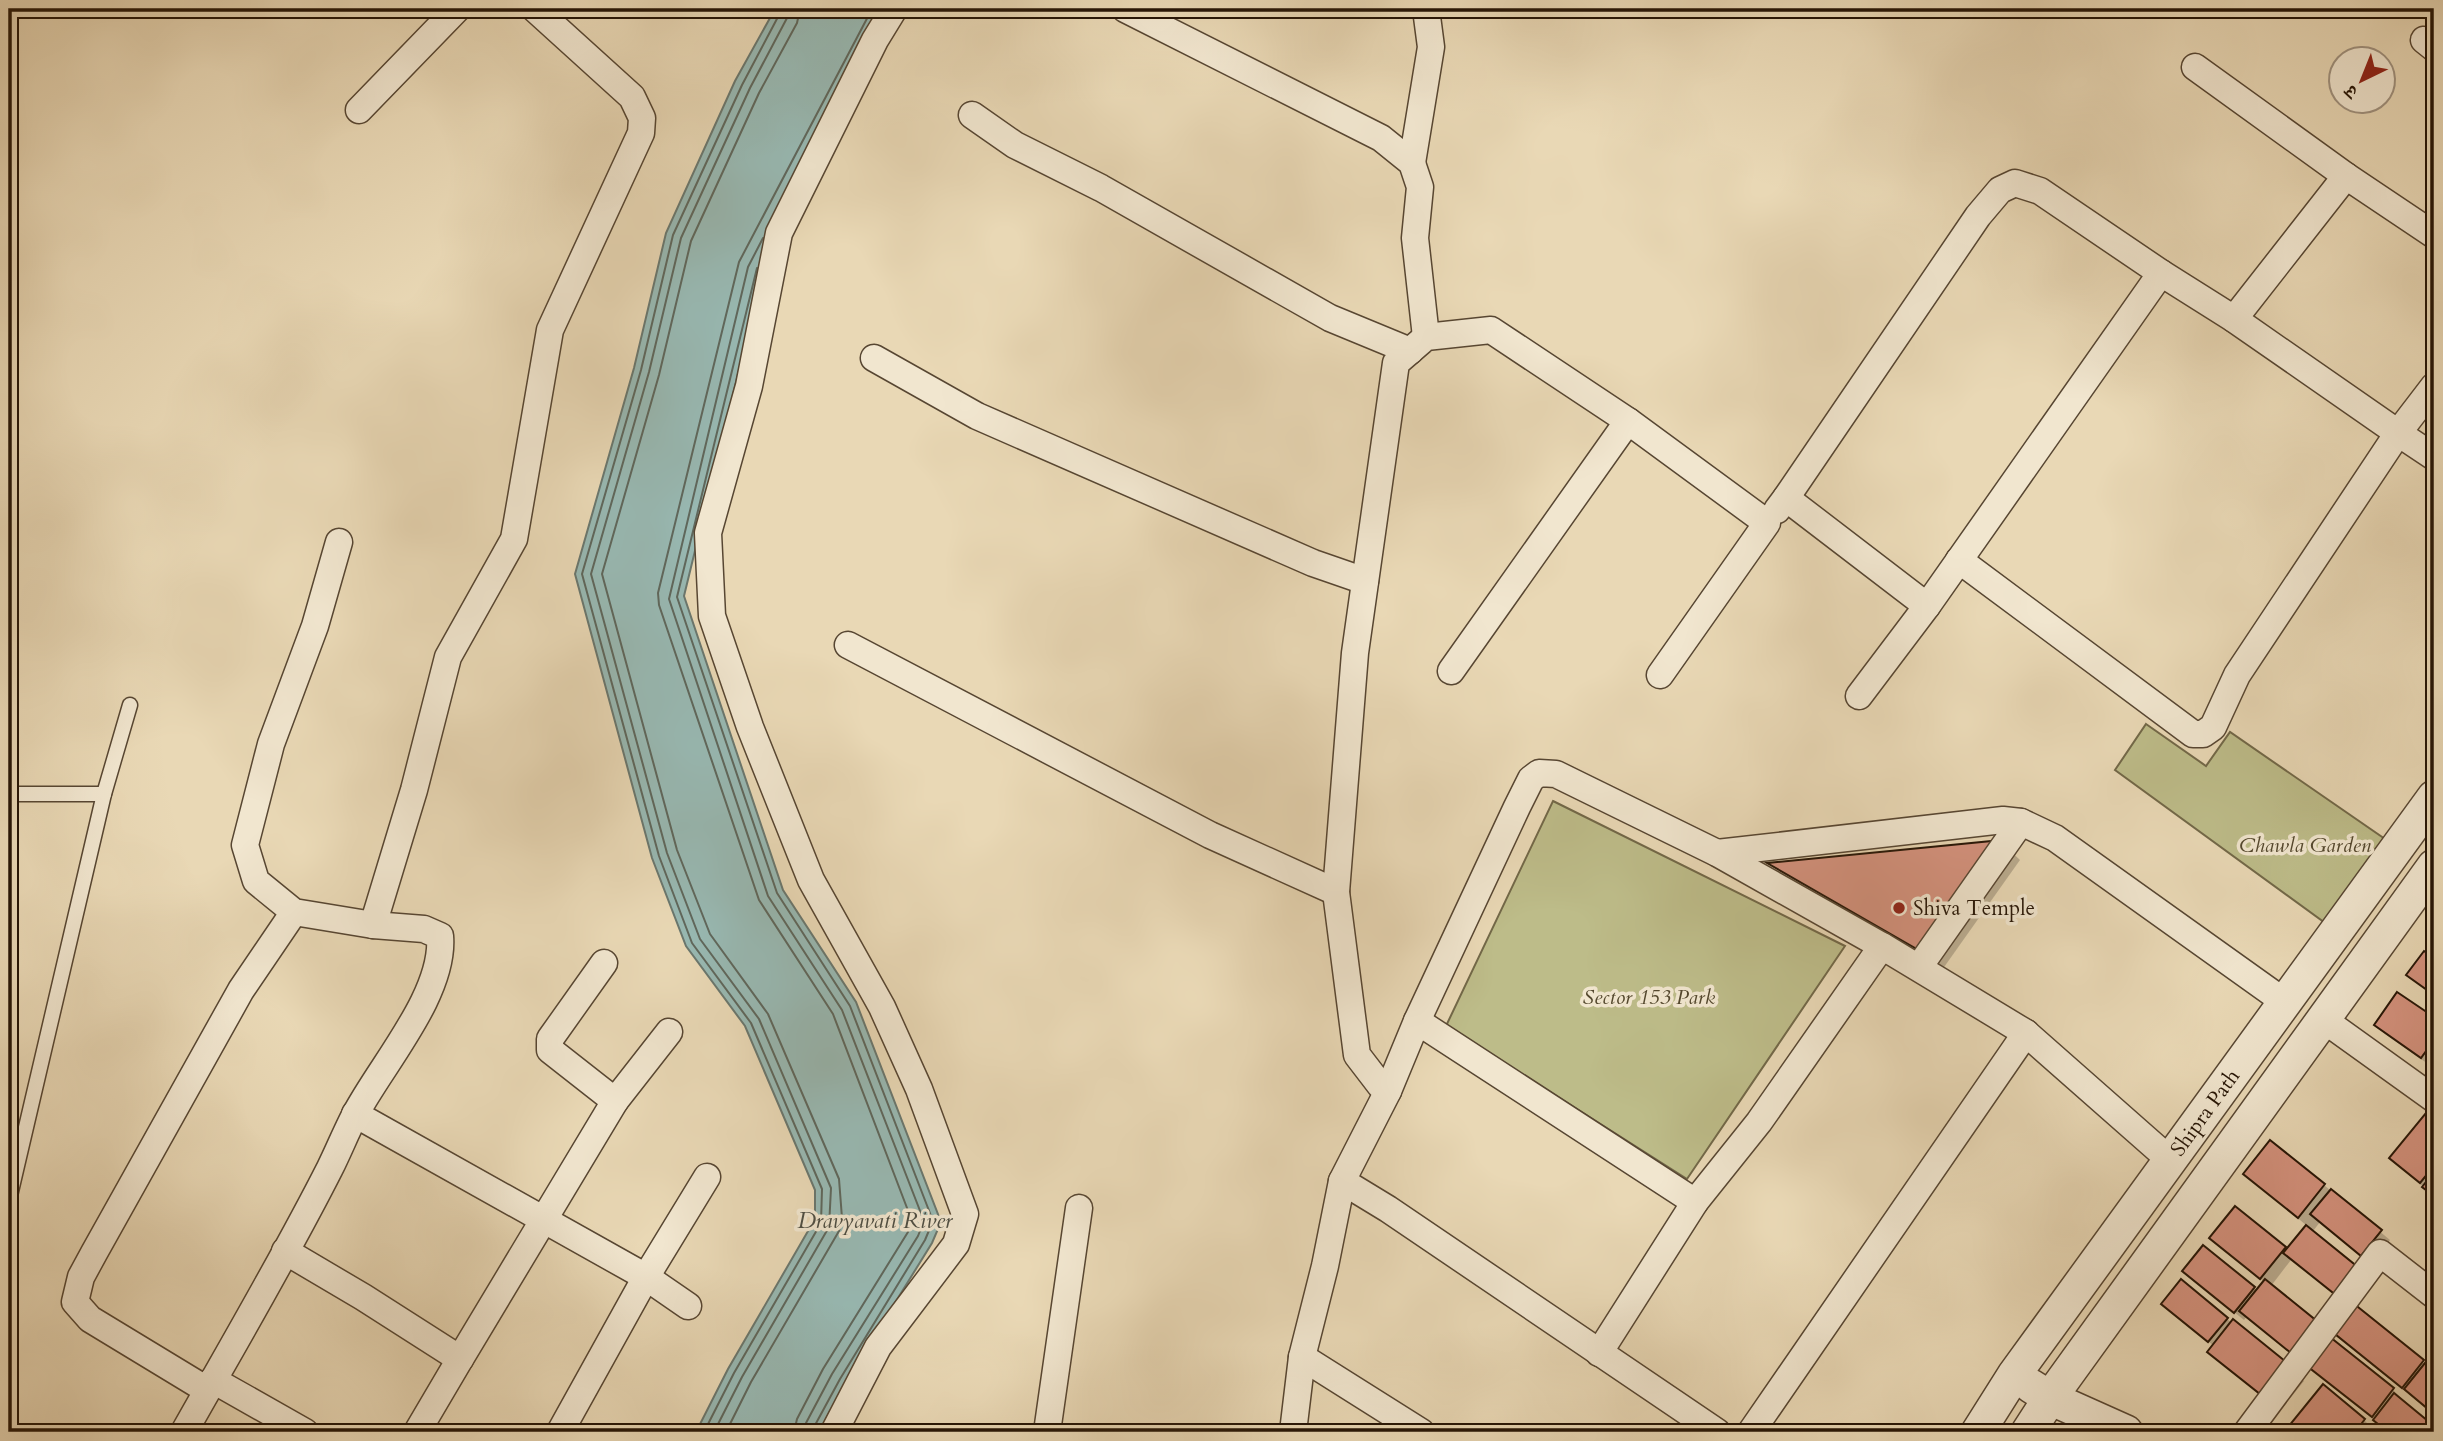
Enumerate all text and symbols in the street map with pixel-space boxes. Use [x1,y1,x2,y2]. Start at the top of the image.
north arrow [2328,46,2398,116]
text: उ [2338,78,2365,106]
park label: Chawla Garden [2239,831,2372,860]
place label: Shiva Temple [1913,894,2035,923]
marker: Shiva Temple [1891,900,1907,916]
park label: Sector 153 Park [1583,983,1716,1012]
street label: Shipra Path [2164,1063,2247,1162]
water label: Dravyavati River [797,1205,954,1236]

